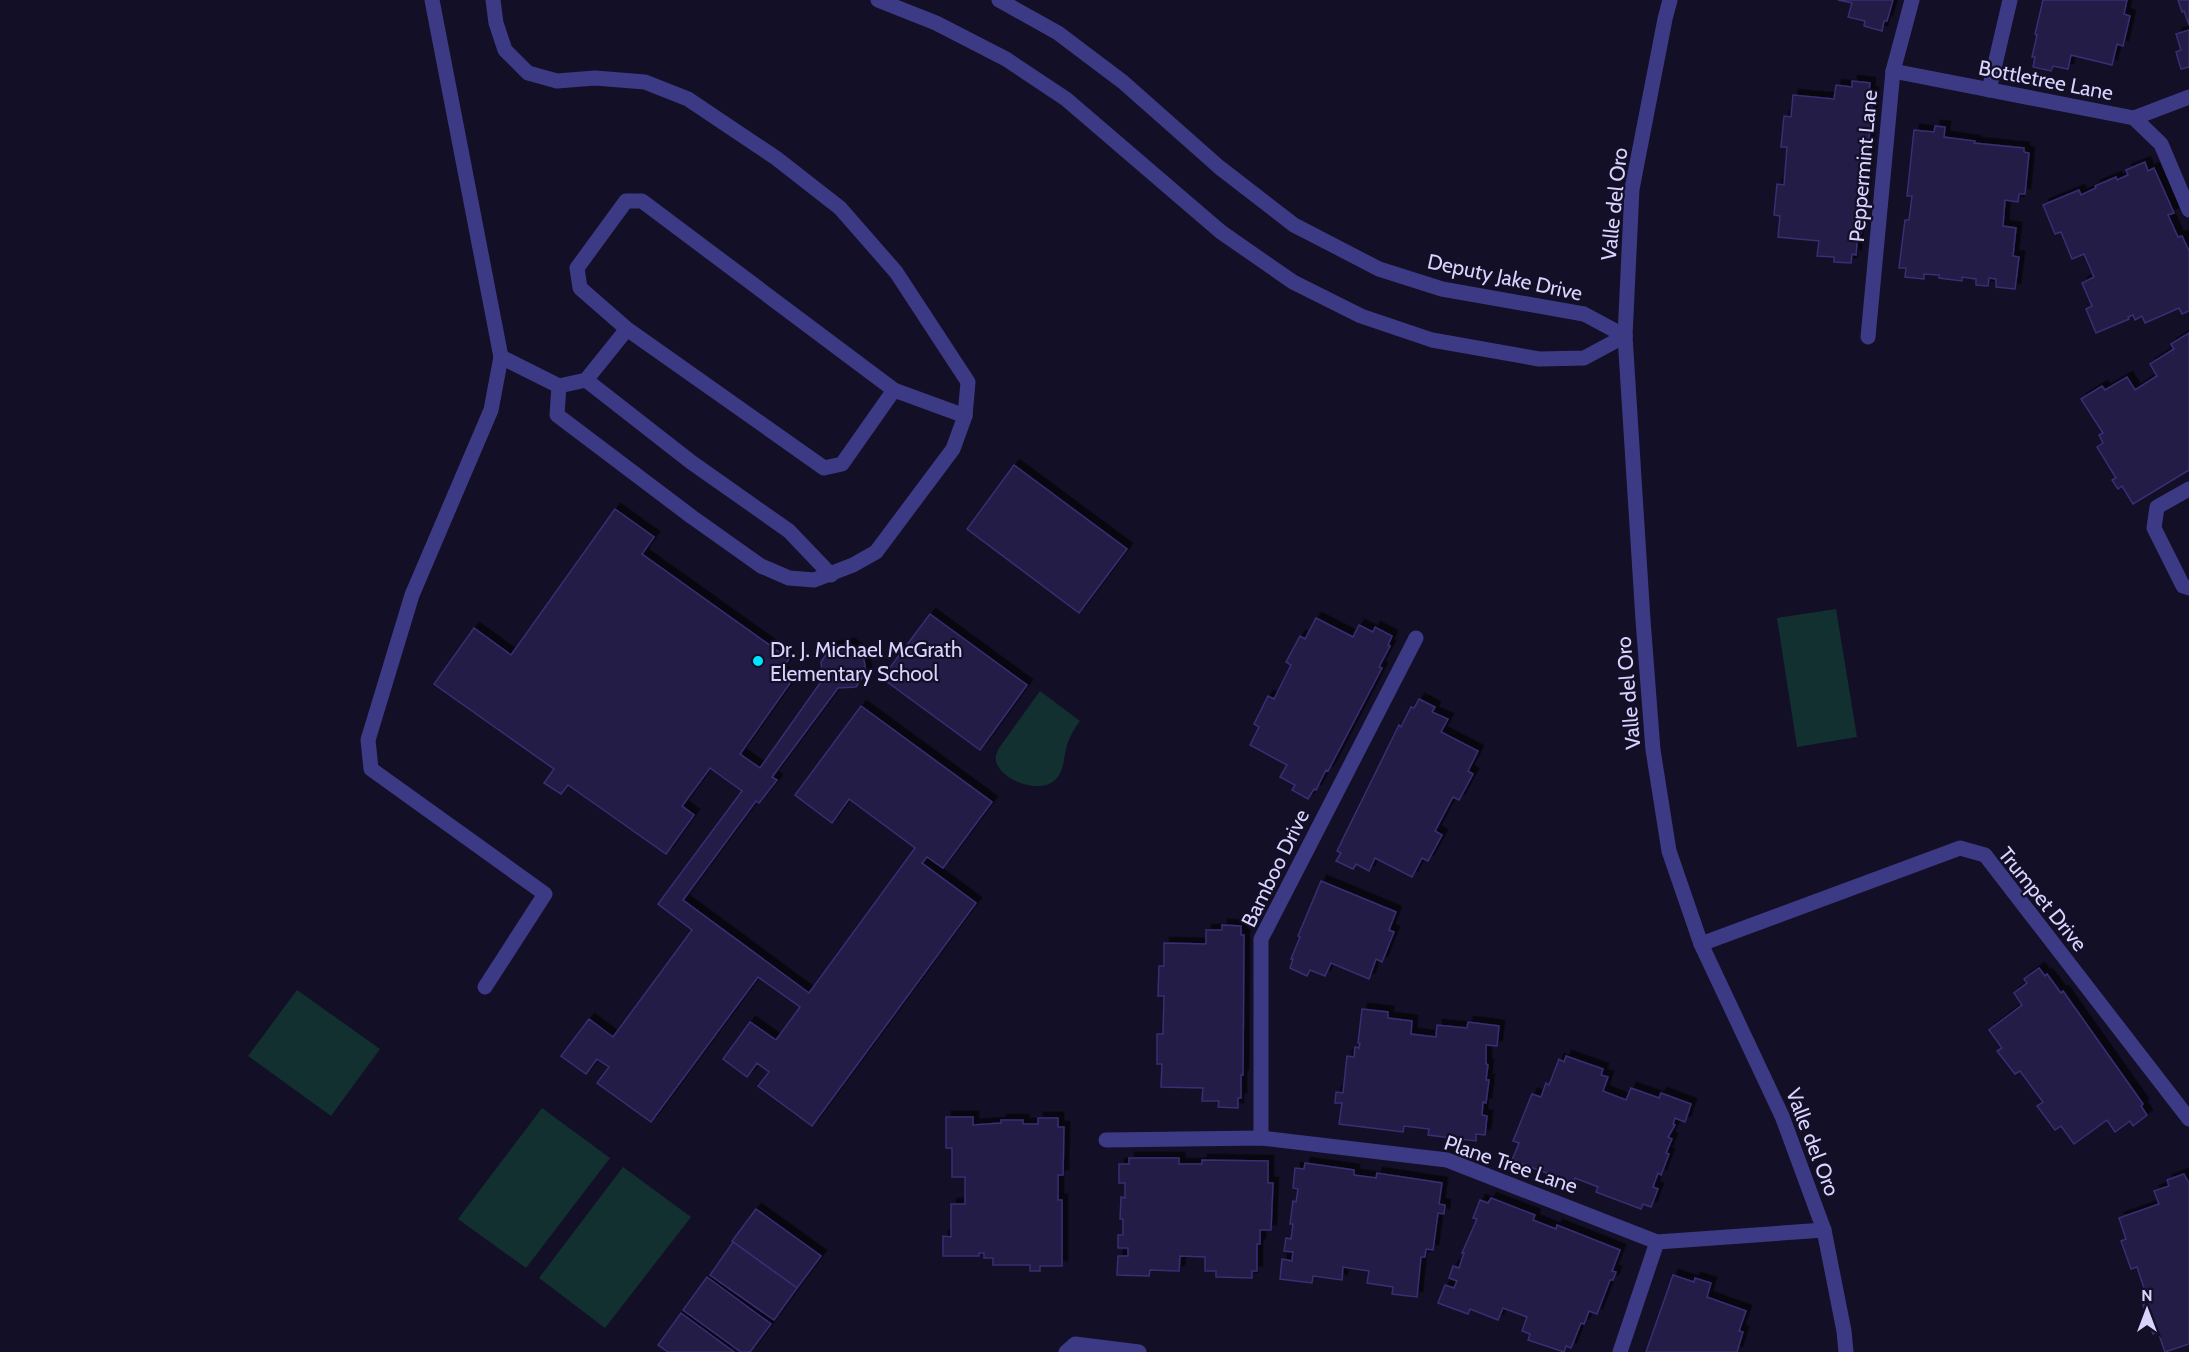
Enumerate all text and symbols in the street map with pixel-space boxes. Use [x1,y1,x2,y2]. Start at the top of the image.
street label: Bottletree Lane [1977,55,2116,105]
street label: Peppermint Lane [1844,89,1882,243]
street label: Valle del Oro [1596,146,1632,262]
street label: Deputy Jake Drive [1425,248,1585,306]
street label: Valle del Oro [1611,635,1645,751]
place label: Dr. J. Michael McGrath Elementary School [770,637,962,686]
marker: Dr. J. Michael McGrath Elementary School [751,654,765,668]
street label: Bamboo Drive [1236,805,1314,931]
street label: Trumpet Drive [1993,842,2093,956]
street label: Valle del Oro [1781,1085,1845,1199]
street label: Plane Tree Lane [1441,1130,1581,1199]
north arrow [2117,1280,2177,1340]
text: N [2141,1286,2153,1305]

